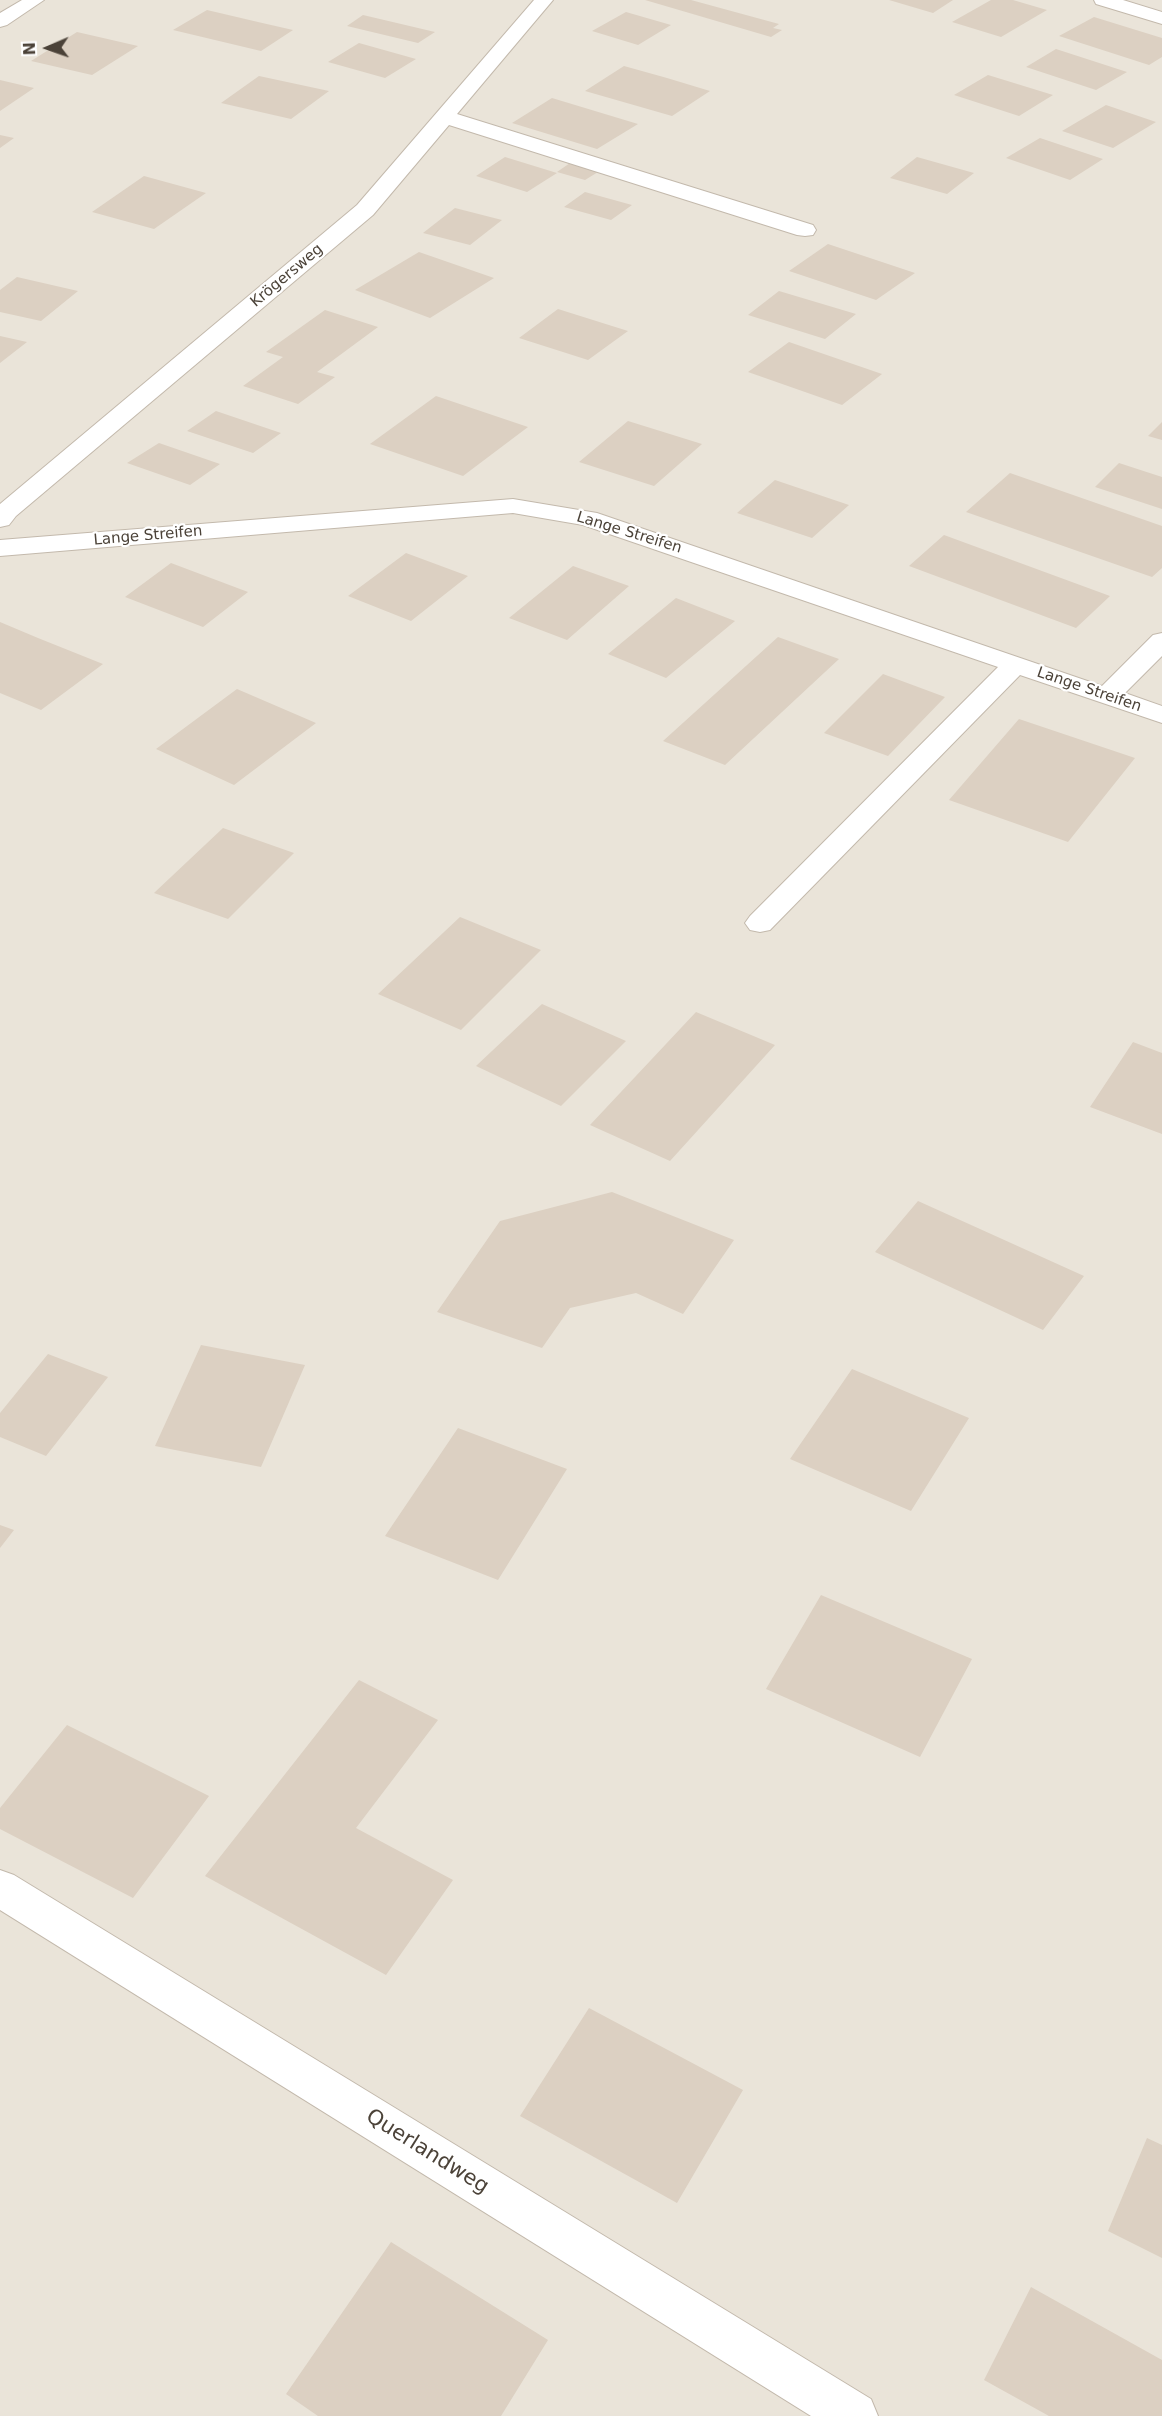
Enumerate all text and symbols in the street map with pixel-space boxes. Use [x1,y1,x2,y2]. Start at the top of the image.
north arrow [18,18,78,78]
text: N [20,42,39,56]
street label: Krögersweg [247,241,327,311]
street label: Lange Streifen [574,508,684,558]
street label: Lange Streifen [93,522,203,550]
street label: Lange Streifen [1034,664,1144,716]
street label: Querlandweg [361,2104,493,2200]

